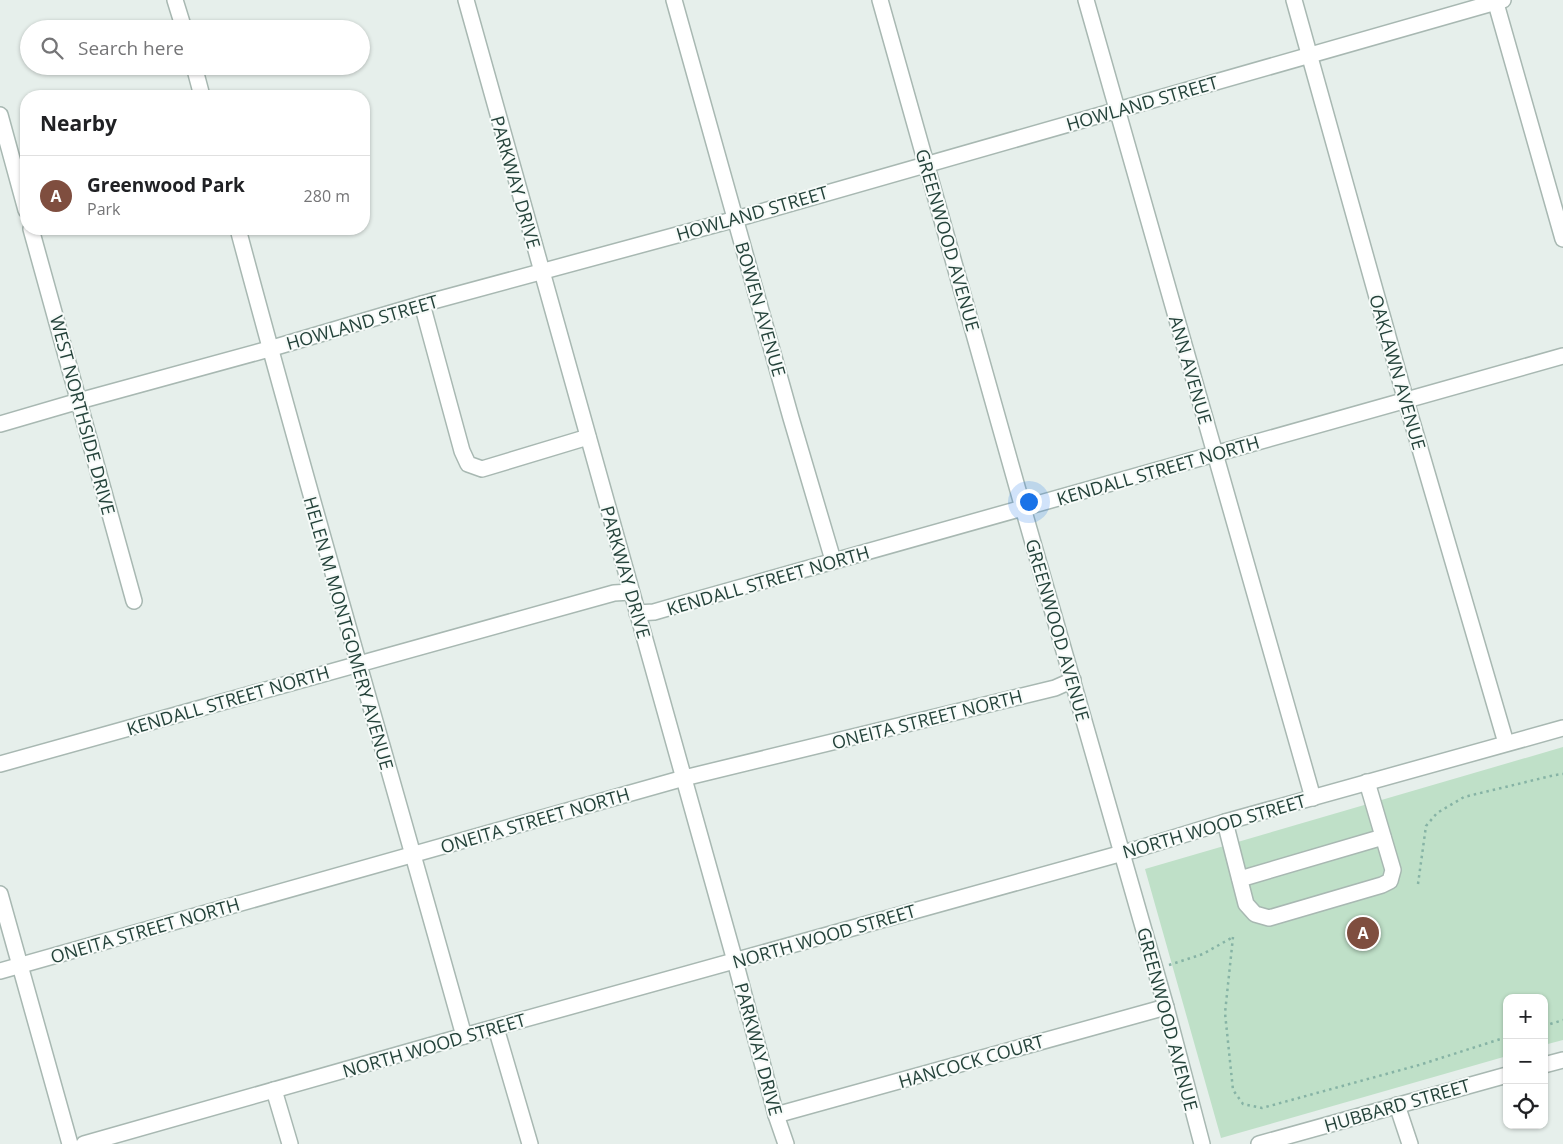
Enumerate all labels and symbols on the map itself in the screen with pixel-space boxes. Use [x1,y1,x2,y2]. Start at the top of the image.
street label: HOWLAND STREET [1063,70,1221,136]
street label: PARKWAY DRIVE [486,113,546,251]
street label: GREENWOOD AVENUE [910,146,986,334]
street label: HOWLAND STREET [673,180,831,246]
street label: BOWEN AVENUE [730,239,792,379]
street label: HOWLAND STREET [283,289,441,355]
street label: OAKLAWN AVENUE [1364,291,1432,453]
street label: WEST NORTHSIDE DRIVE [45,313,121,517]
street label: ANN AVENUE [1164,313,1218,427]
street label: KENDALL STREET NORTH [1054,430,1262,510]
your location [1016,489,1042,515]
street label: HELEN M MONTGOMERY AVENUE [298,494,400,772]
street label: PARKWAY DRIVE [596,503,656,641]
street label: GREENWOOD AVENUE [1020,536,1096,724]
street label: KENDALL STREET NORTH [664,540,872,620]
street label: KENDALL STREET NORTH [124,660,332,740]
street label: ONEITA STREET NORTH [829,684,1025,754]
street label: ONEITA STREET NORTH [438,781,632,859]
street label: NORTH WOOD STREET [1120,788,1309,864]
street label: ONEITA STREET NORTH [48,891,242,969]
street label: NORTH WOOD STREET [730,898,919,974]
pin: A [1347,914,1379,952]
street label: GREENWOOD AVENUE [1132,925,1204,1113]
street label: PARKWAY DRIVE [730,980,788,1118]
street label: NORTH WOOD STREET [340,1007,529,1083]
street label: HANCOCK COURT [896,1029,1047,1093]
street label: HUBBARD STREET [1321,1073,1473,1137]

